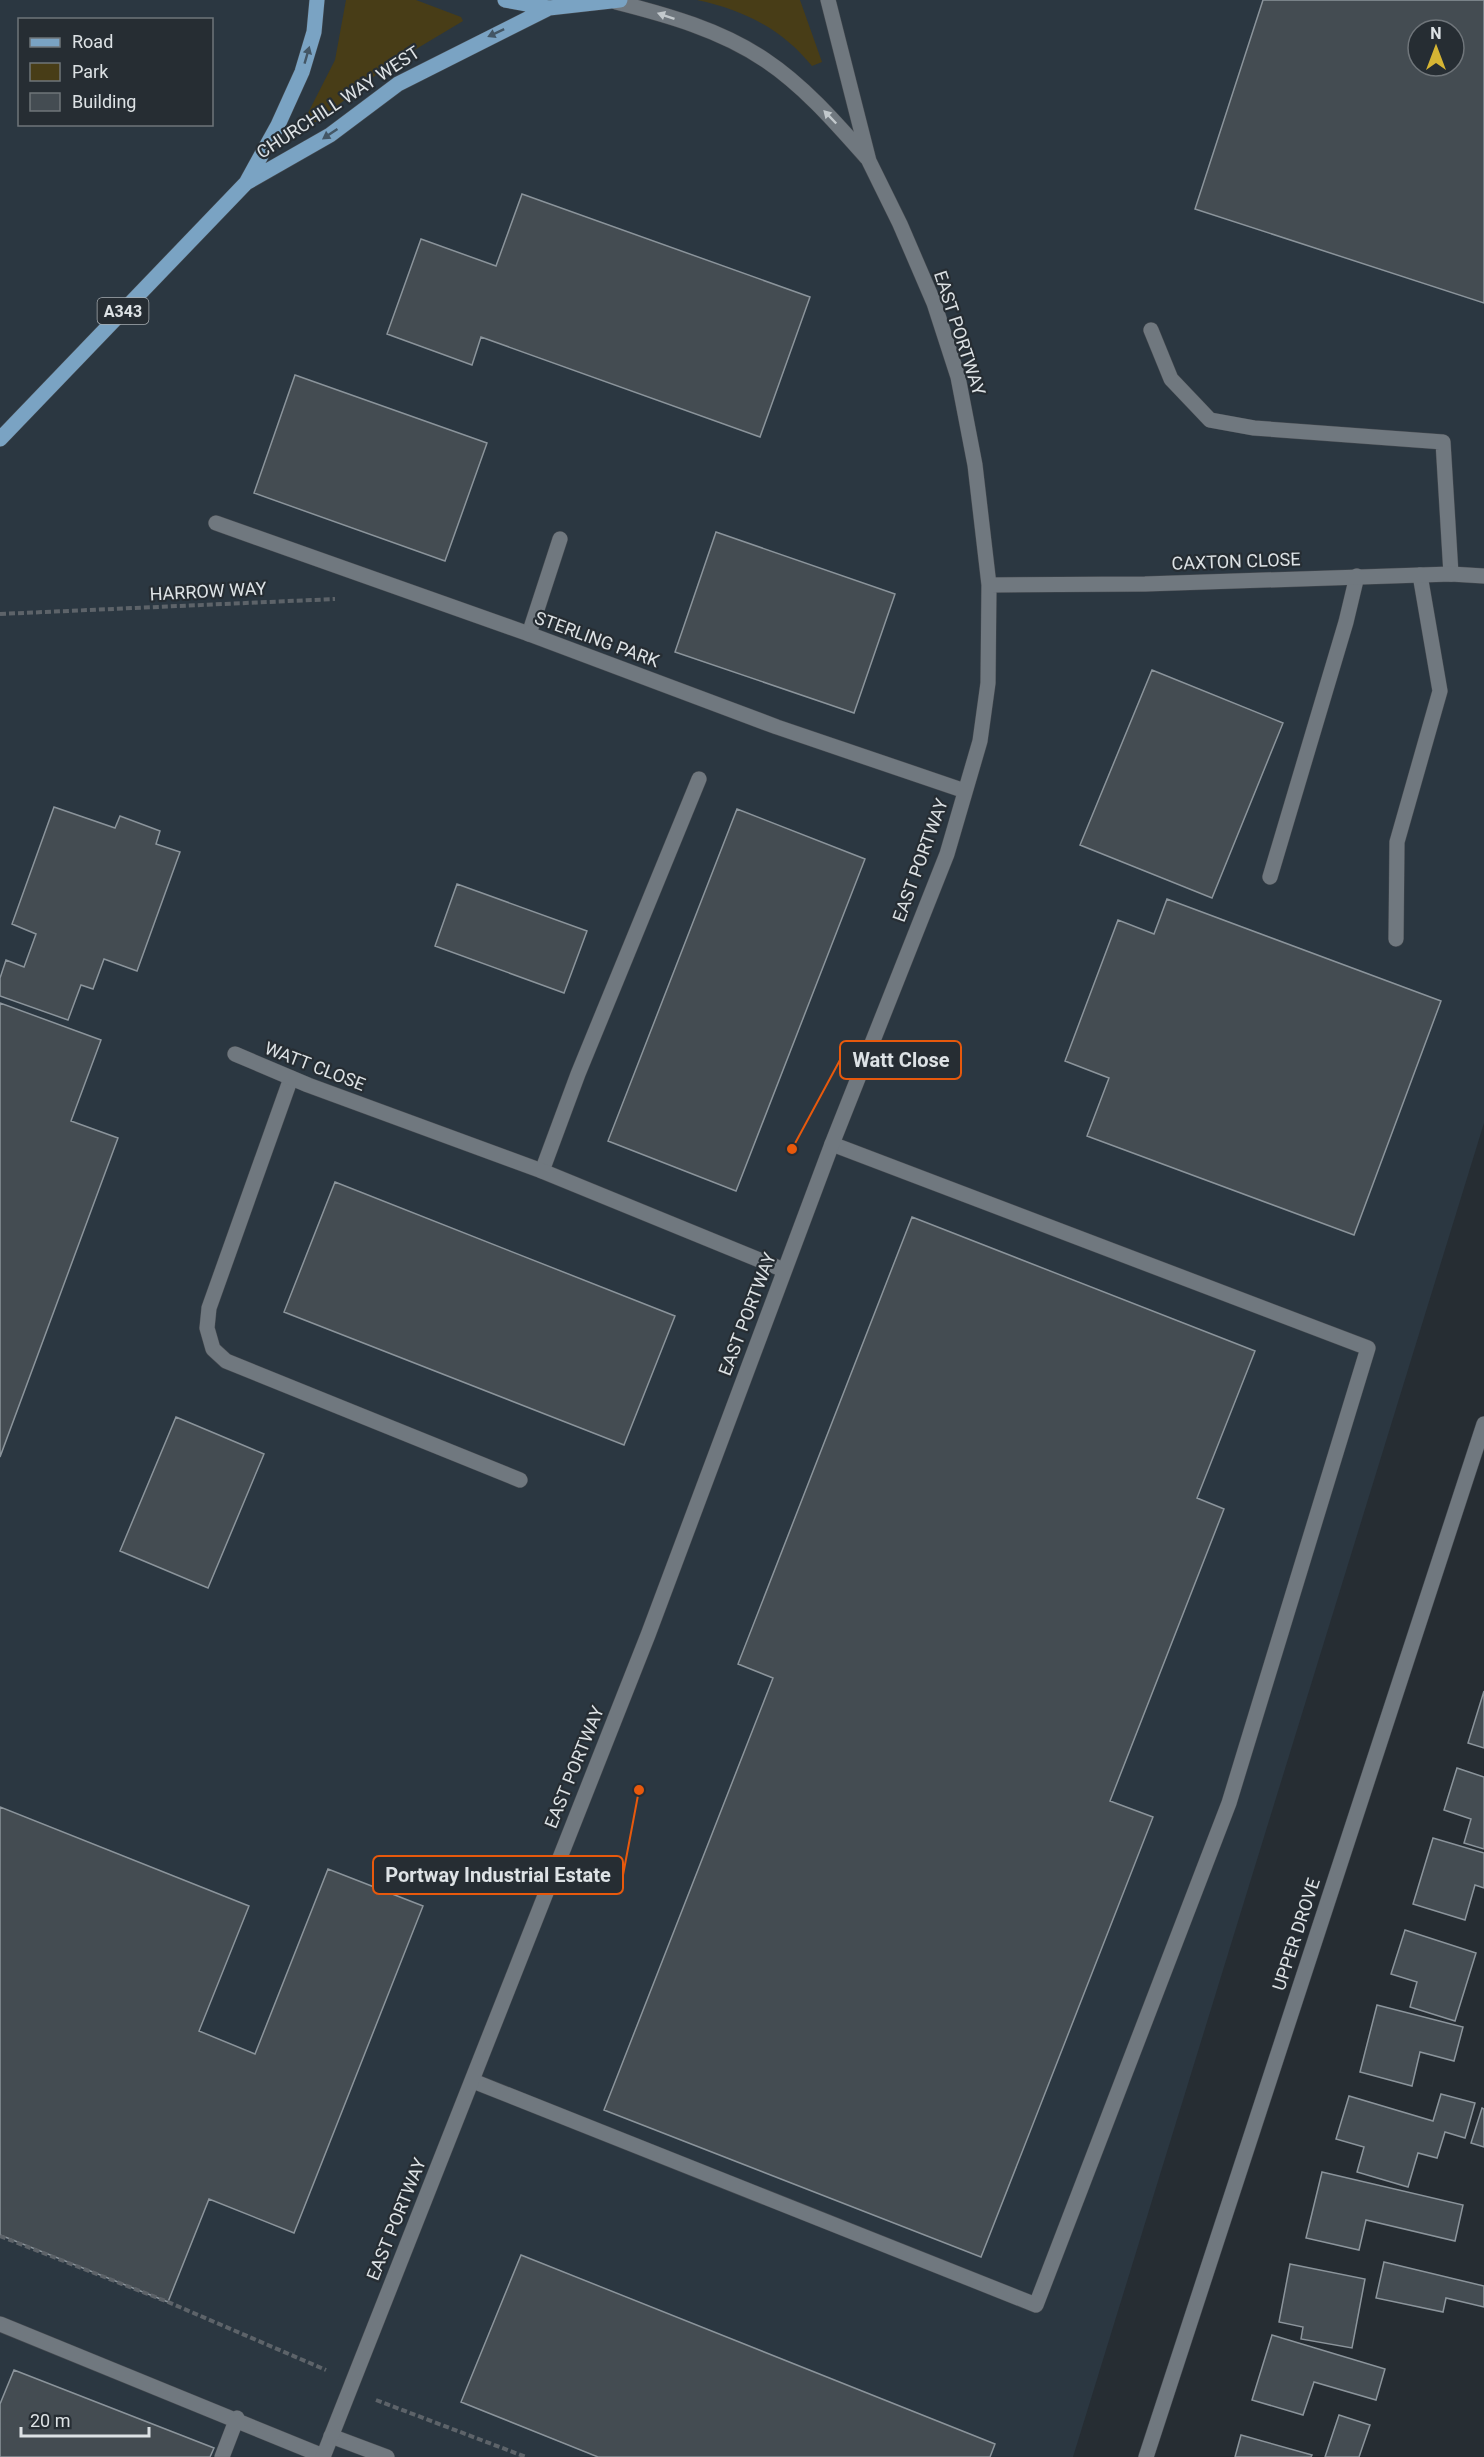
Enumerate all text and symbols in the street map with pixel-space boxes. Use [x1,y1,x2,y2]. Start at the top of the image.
one-way arrow [657,10,675,20]
legend [18,18,213,126]
north arrow [1406,18,1466,78]
text: N [1430,24,1442,43]
one-way arrow [488,29,505,38]
text: Road [72,31,113,52]
street label: CHURCHILL WAY WEST [253,41,424,163]
one-way arrow [303,46,312,64]
text: Park [72,61,109,82]
text: Building [72,91,136,112]
one-way arrow [823,111,837,125]
one-way arrow [323,128,339,140]
street label: EAST PORTWAY [930,268,990,398]
road number: A343 [98,298,148,324]
street label: CAXTON CLOSE [1171,548,1301,574]
street label: HARROW WAY [149,577,267,605]
street label: STERLING PARK [532,607,663,672]
street label: EAST PORTWAY [888,795,952,925]
street label: WATT CLOSE [262,1037,368,1095]
callout: Watt Close [840,1041,961,1079]
text: Watt Close [852,1048,950,1072]
street label: EAST PORTWAY [714,1249,780,1378]
street label: EAST PORTWAY [540,1703,608,1831]
callout: Portway Industrial Estate [373,1856,623,1894]
text: Portway Industrial Estate [385,1863,611,1887]
street label: UPPER DROVE [1268,1875,1324,1993]
street label: EAST PORTWAY [362,2155,430,2283]
scale bar [21,2400,148,2438]
text: 20 m [30,2410,70,2431]

